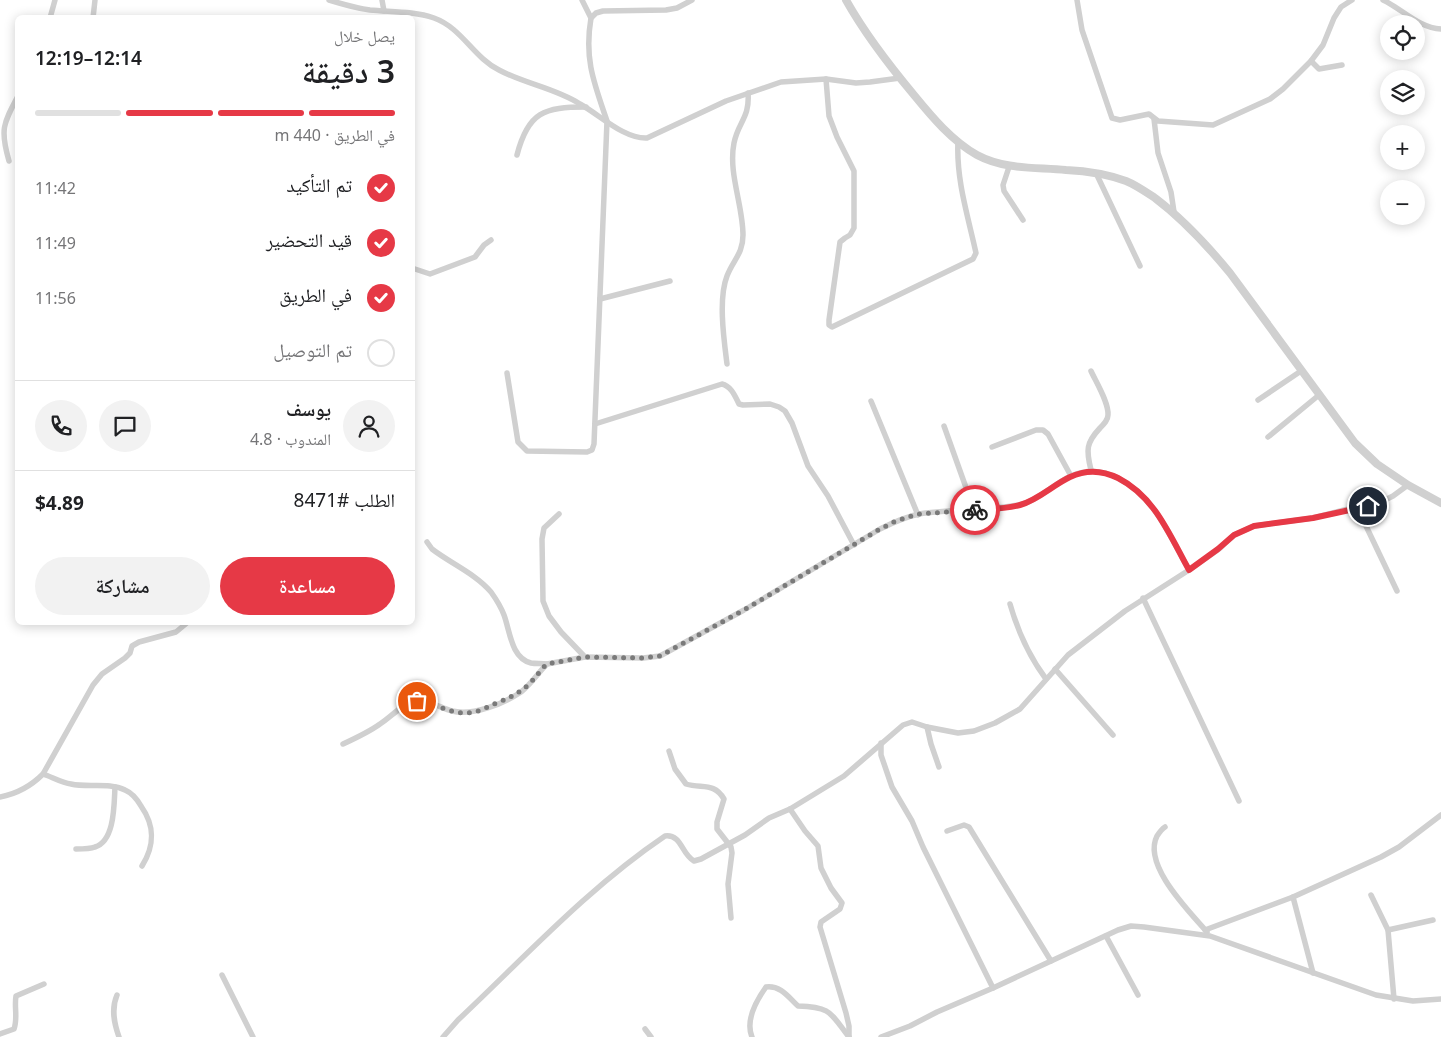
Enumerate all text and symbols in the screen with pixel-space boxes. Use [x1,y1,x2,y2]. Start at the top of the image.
map controls [1380,15,1425,225]
button: locate [1380,15,1425,60]
text: يصل خلال [334,25,395,47]
text: 12:14–12:19 [35,45,142,71]
text: 3 دقيقة [302,49,395,92]
button: layers [1380,70,1425,115]
text: في الطريق · 440 m [274,124,395,146]
button: + [1380,125,1425,170]
text: تم التأكيد [287,172,352,198]
icon: check [367,174,395,202]
text: 11:42 [35,177,76,199]
button: − [1380,180,1425,225]
text: قيد التحضير [266,227,352,253]
icon: check [367,229,395,257]
text: 11:49 [35,232,76,254]
text: في الطريق [279,282,352,308]
icon: check [367,284,395,312]
text: 11:56 [35,287,76,309]
text: تم التوصيل [273,337,352,363]
text: يوسف [286,396,331,422]
button: phone [35,400,87,452]
button: chat [99,400,151,452]
button: person [343,400,395,452]
text: المندوب · 4.8 [250,428,331,450]
courier [950,485,1000,535]
pin [1347,485,1389,527]
text: الطلب #8471 [294,487,395,513]
text: $4.89 [35,490,84,516]
icon: home [1354,492,1382,520]
icon: bike [961,496,989,524]
button: مشاركة [35,557,210,615]
button: مساعدة [220,557,395,615]
pin [396,680,438,722]
icon: bag [403,687,431,715]

